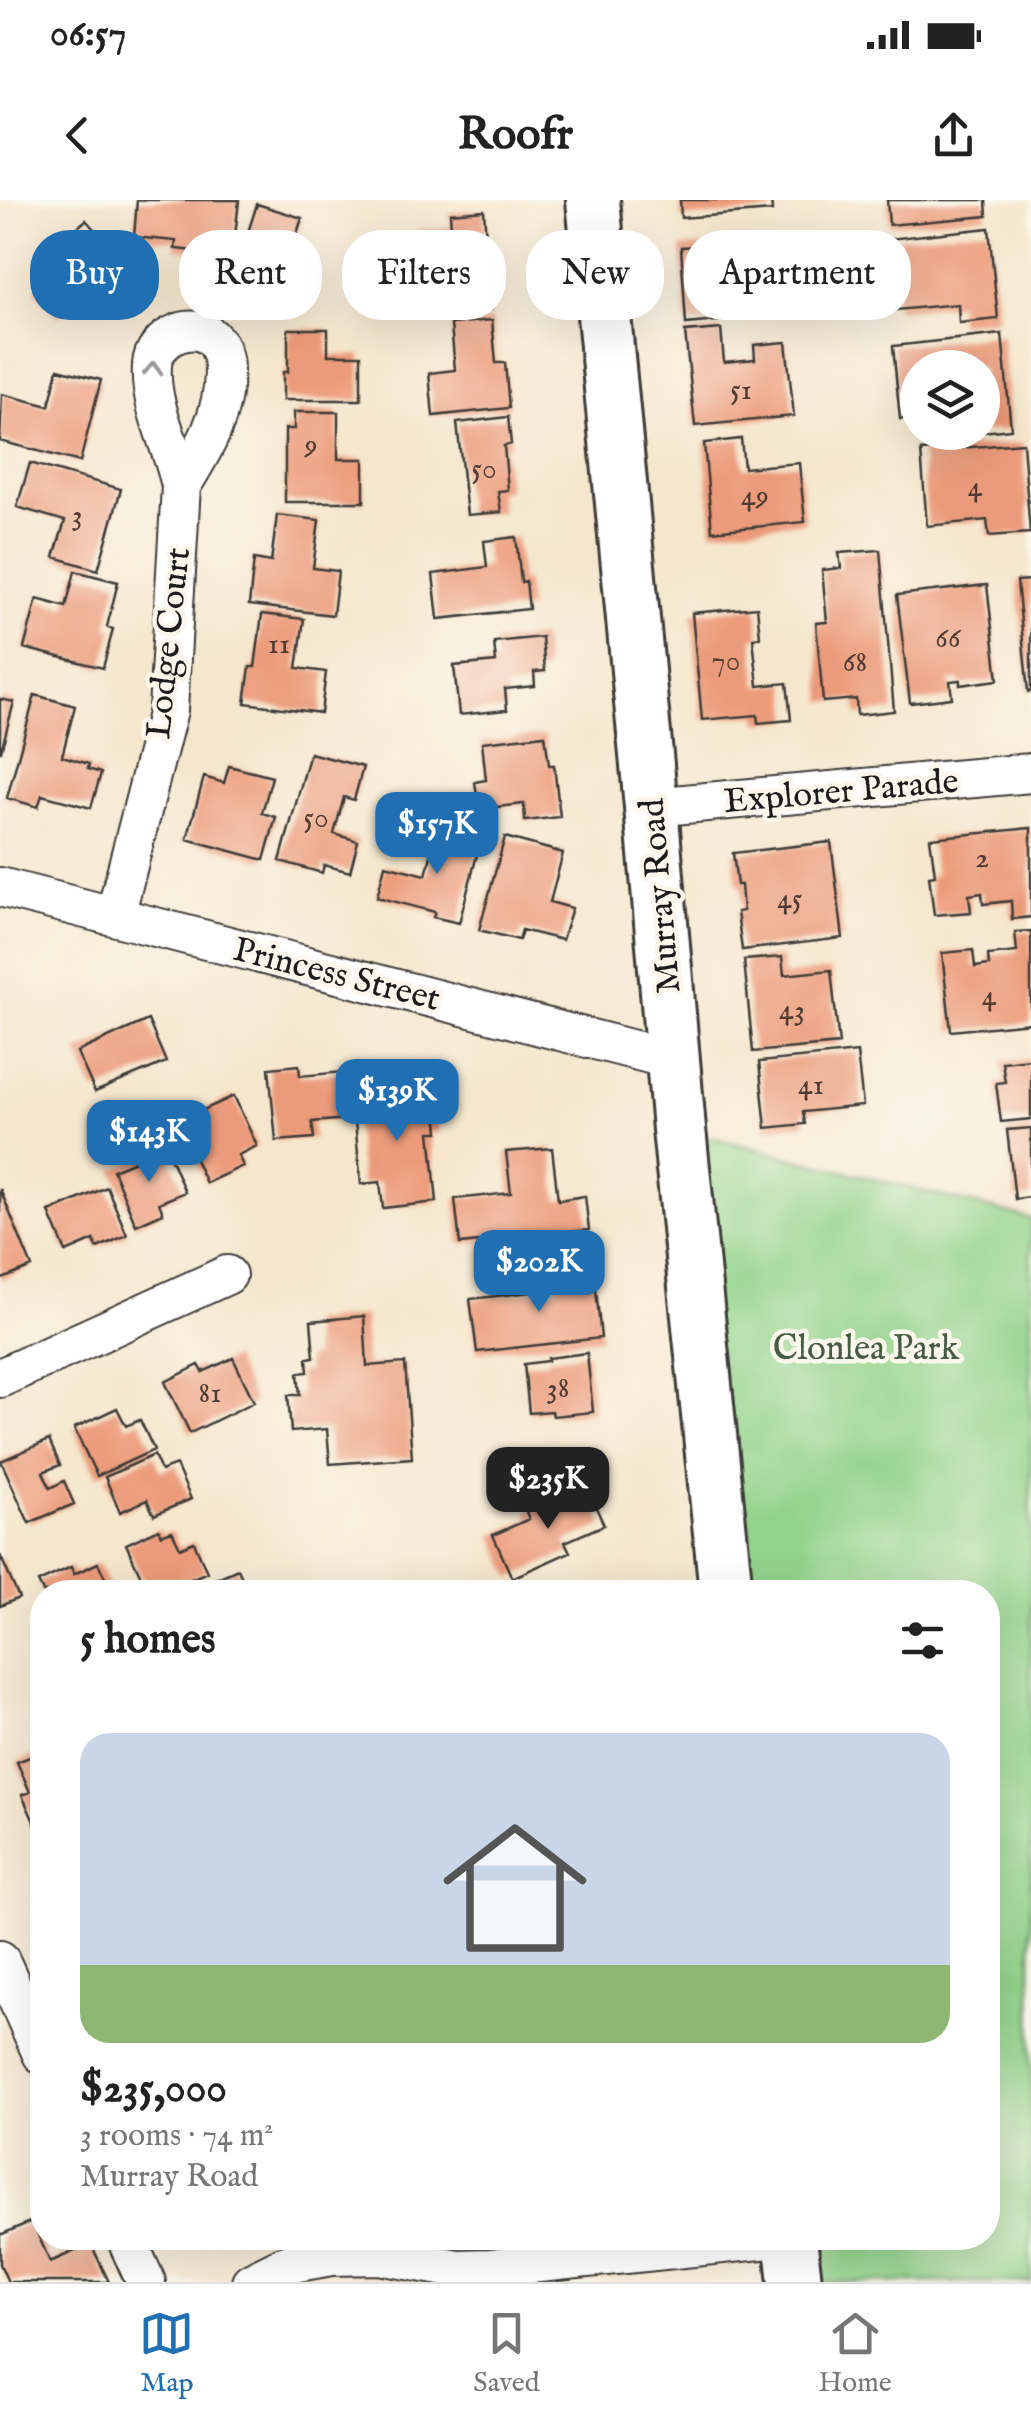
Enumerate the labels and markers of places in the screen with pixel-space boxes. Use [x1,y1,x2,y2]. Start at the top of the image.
pin: $157K [367,792,507,877]
pin: $139K [327,1059,467,1144]
pin: $143K [79,1100,219,1185]
pin: $202K [469,1230,609,1315]
pin: $235K [478,1447,618,1532]

